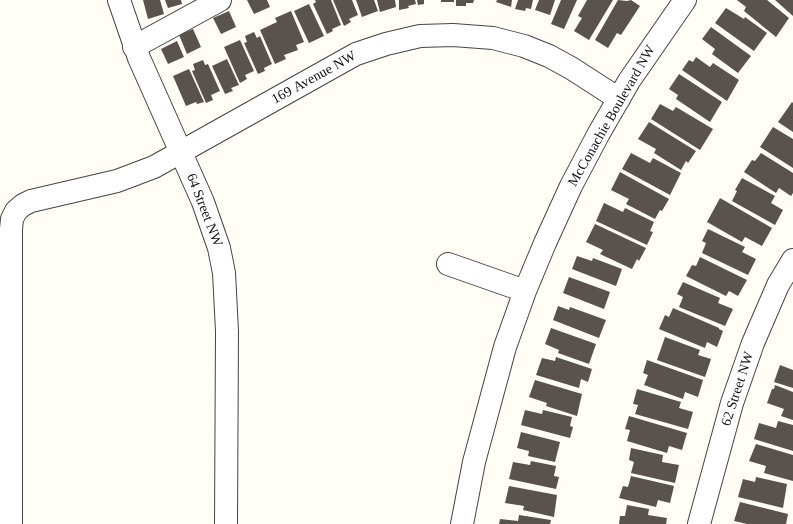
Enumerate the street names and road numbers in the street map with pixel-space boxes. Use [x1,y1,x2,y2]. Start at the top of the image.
street label: McConachie Boulevard NW [565,42,659,190]
street label: 169 Avenue NW [269,48,359,108]
street label: 64 Street NW [182,171,226,249]
street label: 62 Street NW [718,350,758,428]

